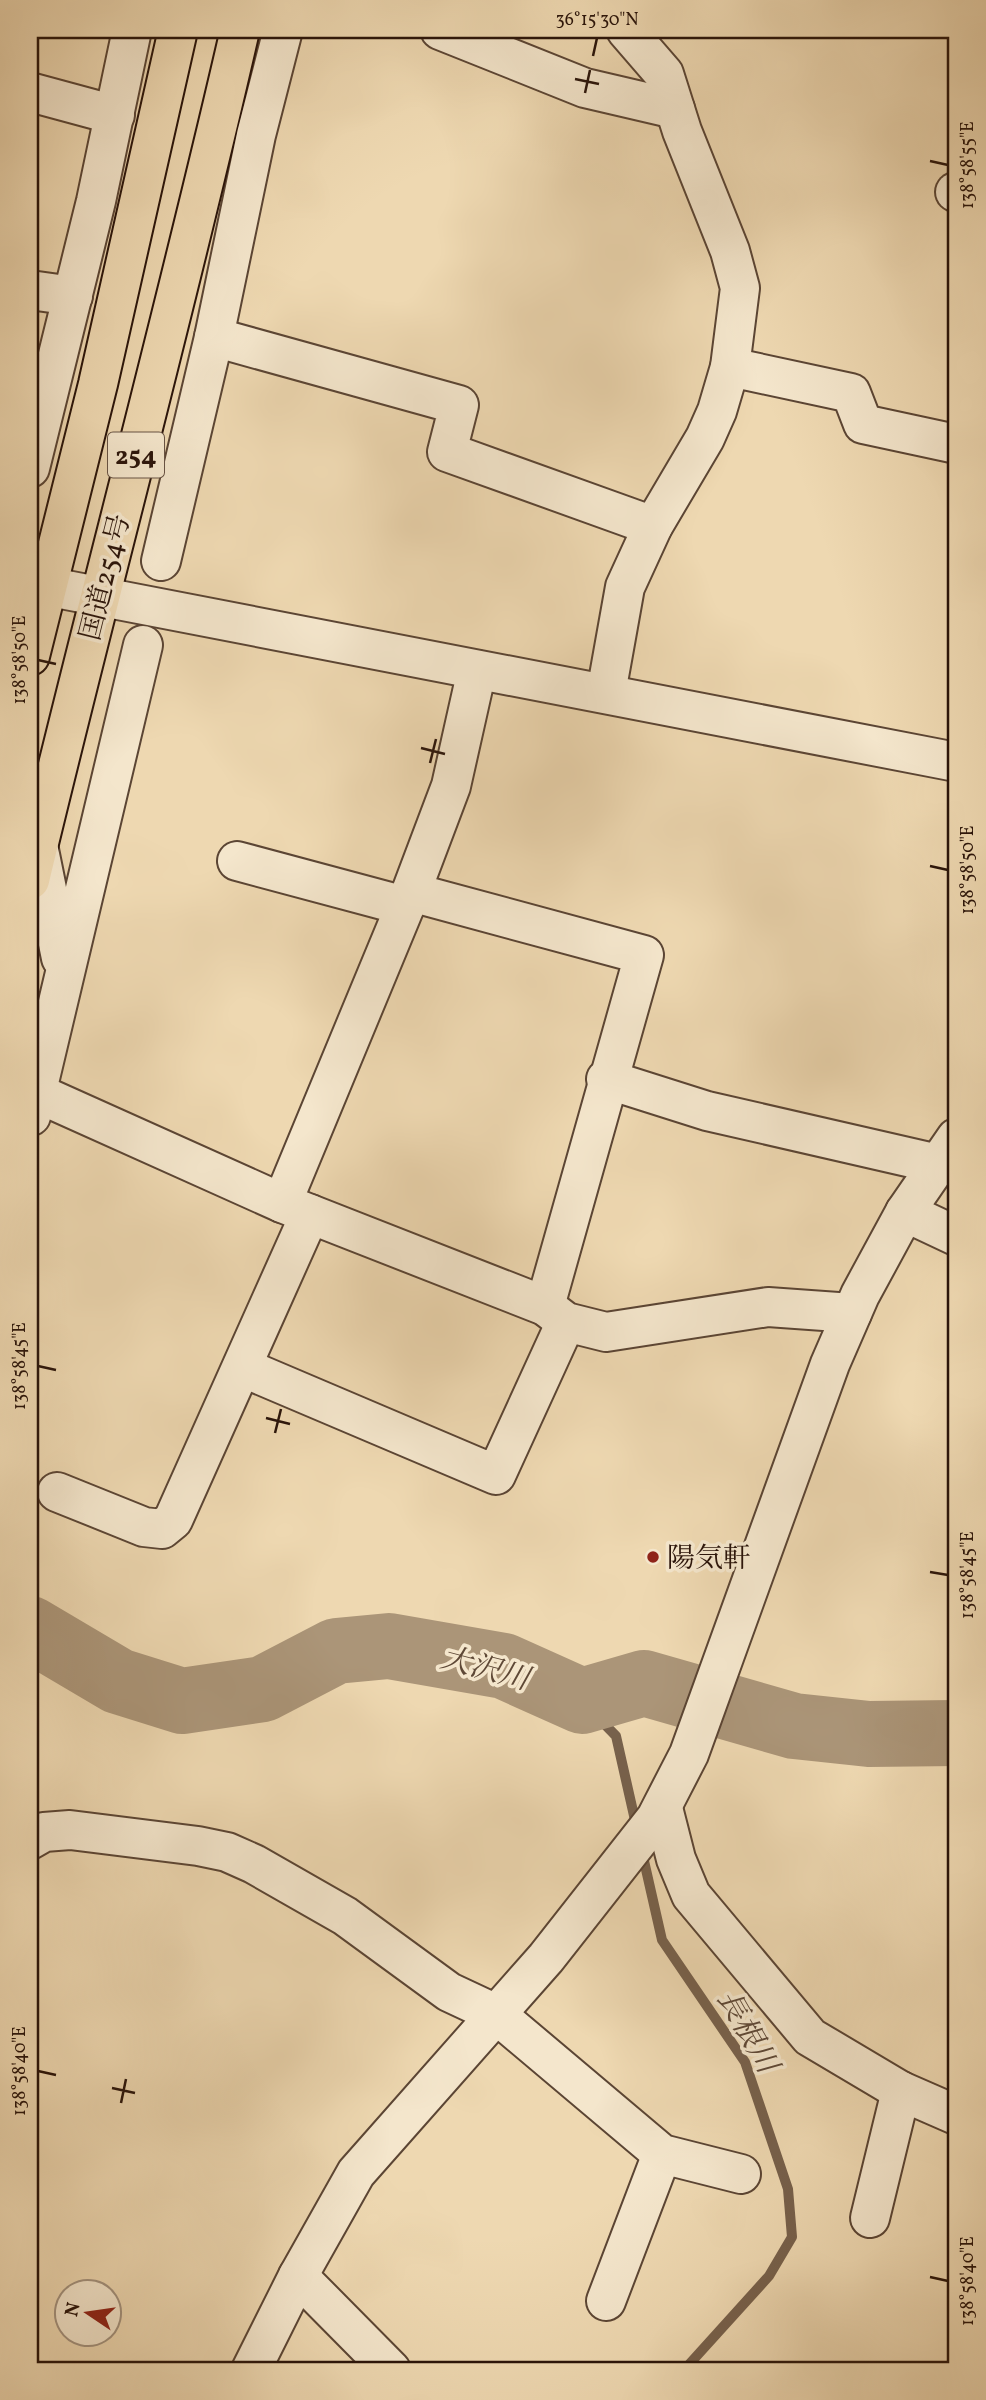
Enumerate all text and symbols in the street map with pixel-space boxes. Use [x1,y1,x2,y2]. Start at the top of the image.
text: 36°15'30"N [555,8,639,33]
text: 138°58'55"E [956,121,981,209]
road number: 254 [108,432,164,477]
street label: 国道254号 [72,510,141,645]
text: 138°58'50"E [8,615,33,705]
text: 138°58'50"E [956,825,981,915]
text: 138°58'45"E [8,1322,33,1410]
text: 138°58'45"E [956,1531,981,1619]
place label: 陽気軒 [667,1540,751,1579]
marker: 陽気軒 [645,1549,661,1565]
water label: 大沢川 [436,1638,536,1703]
water label: 長根川 [706,1983,788,2084]
text: 138°58'40"E [8,2026,33,2116]
text: 138°58'40"E [956,2236,981,2326]
north arrow [52,2278,122,2348]
text: N [59,2300,88,2319]

